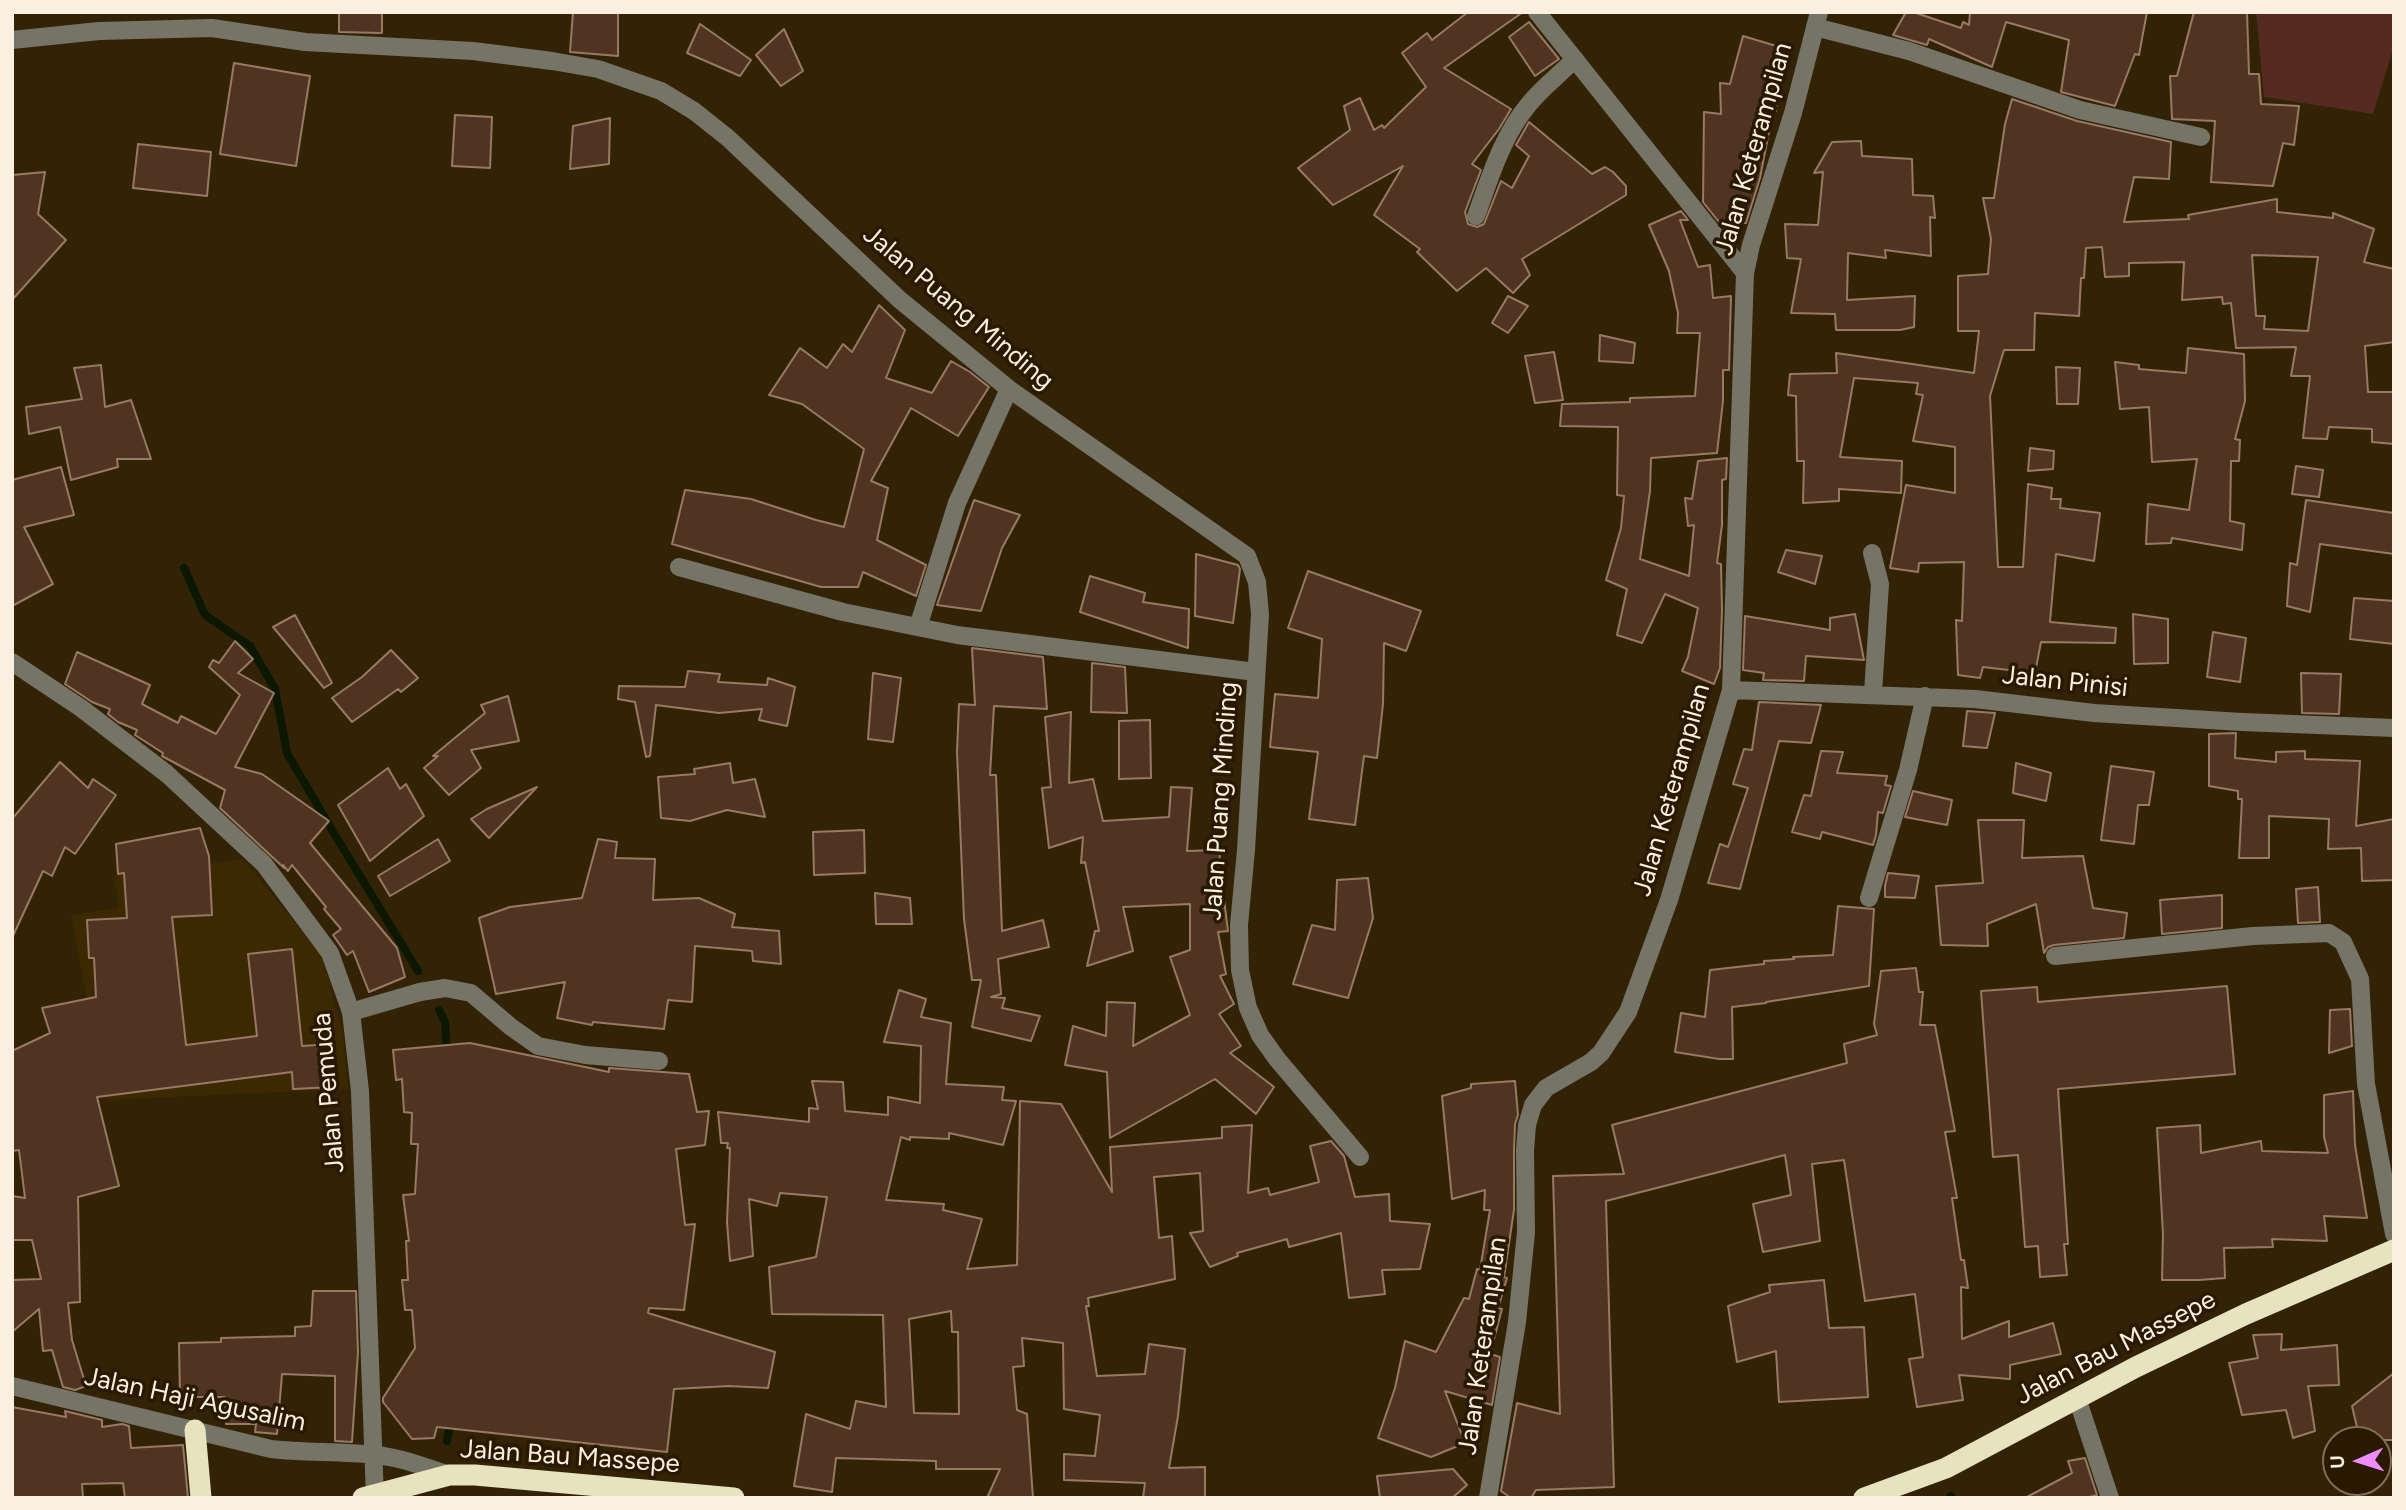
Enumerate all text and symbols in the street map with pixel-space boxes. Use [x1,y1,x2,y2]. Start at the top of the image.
street label: Jalan Keterampilan [1709,39,1799,259]
street label: Jalan Puang Minding [856,219,1060,397]
street label: Jalan Pinisi [2001,660,2129,704]
street label: Jalan Keterampilan [1627,680,1717,900]
street label: Jalan Puang Minding [1197,681,1245,921]
street label: Jalan Pemuda [306,1012,352,1174]
street label: Jalan Keterampilan [1452,1235,1514,1457]
street label: Jalan Bau Massepe [2011,1284,2221,1412]
street label: Jalan Haji Agusalim [82,1361,308,1439]
north arrow [2322,1426,2392,1496]
street label: Jalan Bau Massepe [459,1434,681,1480]
text: U [2326,1455,2349,1469]

